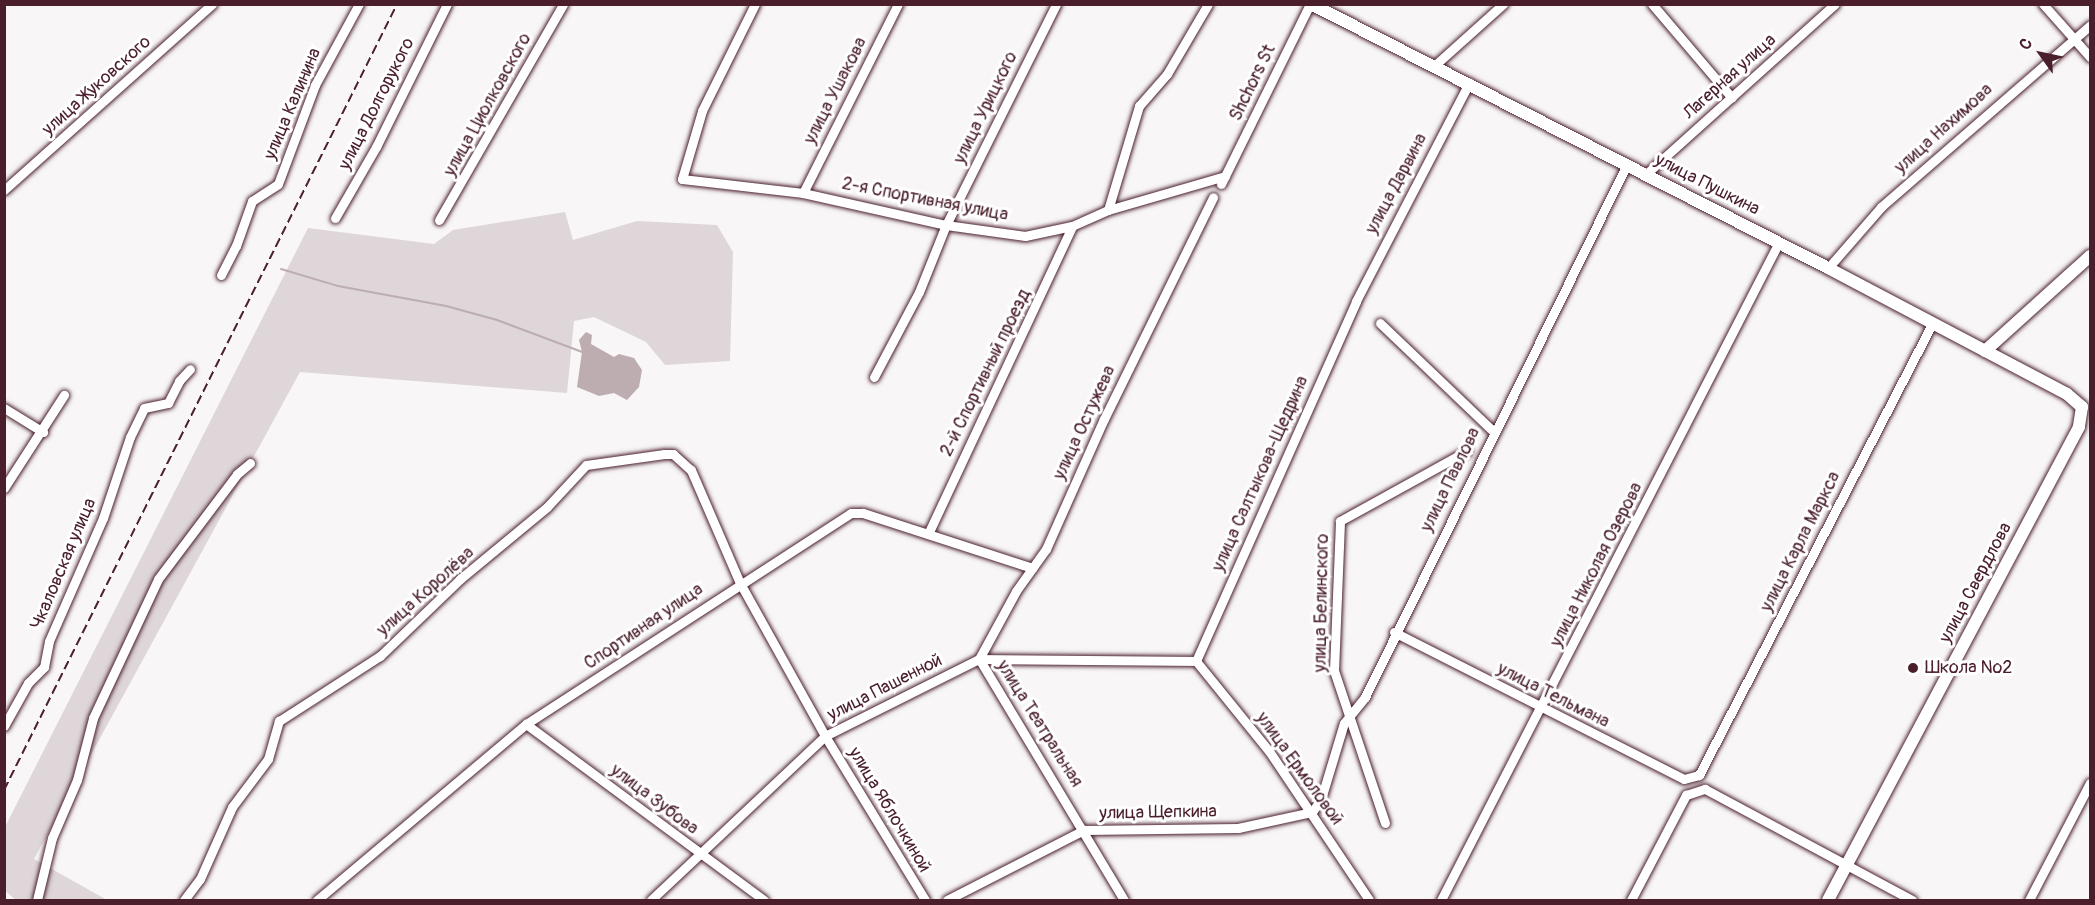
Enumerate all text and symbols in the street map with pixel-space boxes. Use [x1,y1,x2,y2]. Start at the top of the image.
north arrow [2011,24,2071,84]
street label: улица Циолковского [440,30,536,180]
street label: Лагерная улица [1679,30,1781,124]
street label: улица Жуковского [38,31,156,141]
street label: улица Долгорукого [334,34,420,174]
street label: улица Ушакова [800,34,872,148]
text: С [2015,35,2037,54]
street label: Shchors St [1225,41,1281,125]
street label: улица Калинина [260,45,326,163]
street label: улица Урицкого [950,48,1022,168]
street label: улица Нахимова [1891,79,1997,179]
street label: улица Дарвина [1362,130,1432,238]
street label: улица Пушкина [1651,149,1763,221]
street label: 2-я Спортивная улица [840,173,1010,227]
street label: 2-й Спортивный проезд [936,286,1036,460]
street label: улица Остужева [1049,363,1121,483]
street label: улица Салтыкова-Щедрина [1208,373,1314,575]
street label: улица Павлова [1417,424,1485,536]
street label: улица Карла Маркса [1756,468,1846,616]
street label: улица Николая Озерова [1546,479,1648,651]
street label: Чкаловская улица [27,495,101,633]
street label: улица Свердлова [1935,519,2017,647]
street label: улица Белинского [1310,533,1334,673]
street label: улица Королёва [373,543,479,641]
street label: Спортивная улица [580,579,708,675]
street label: улица Пашенной [824,650,946,726]
street label: улица Театральная [991,657,1087,791]
place label: Школа №2 [1925,657,2012,679]
street label: улица Тельмана [1493,658,1613,734]
marker: Школа №2 [1906,661,1920,675]
street label: улица Ермоловой [1251,708,1347,830]
street label: улица Яблочкиной [843,743,935,877]
street label: улица Зубова [606,760,702,840]
street label: улица Щепкина [1099,801,1217,825]

